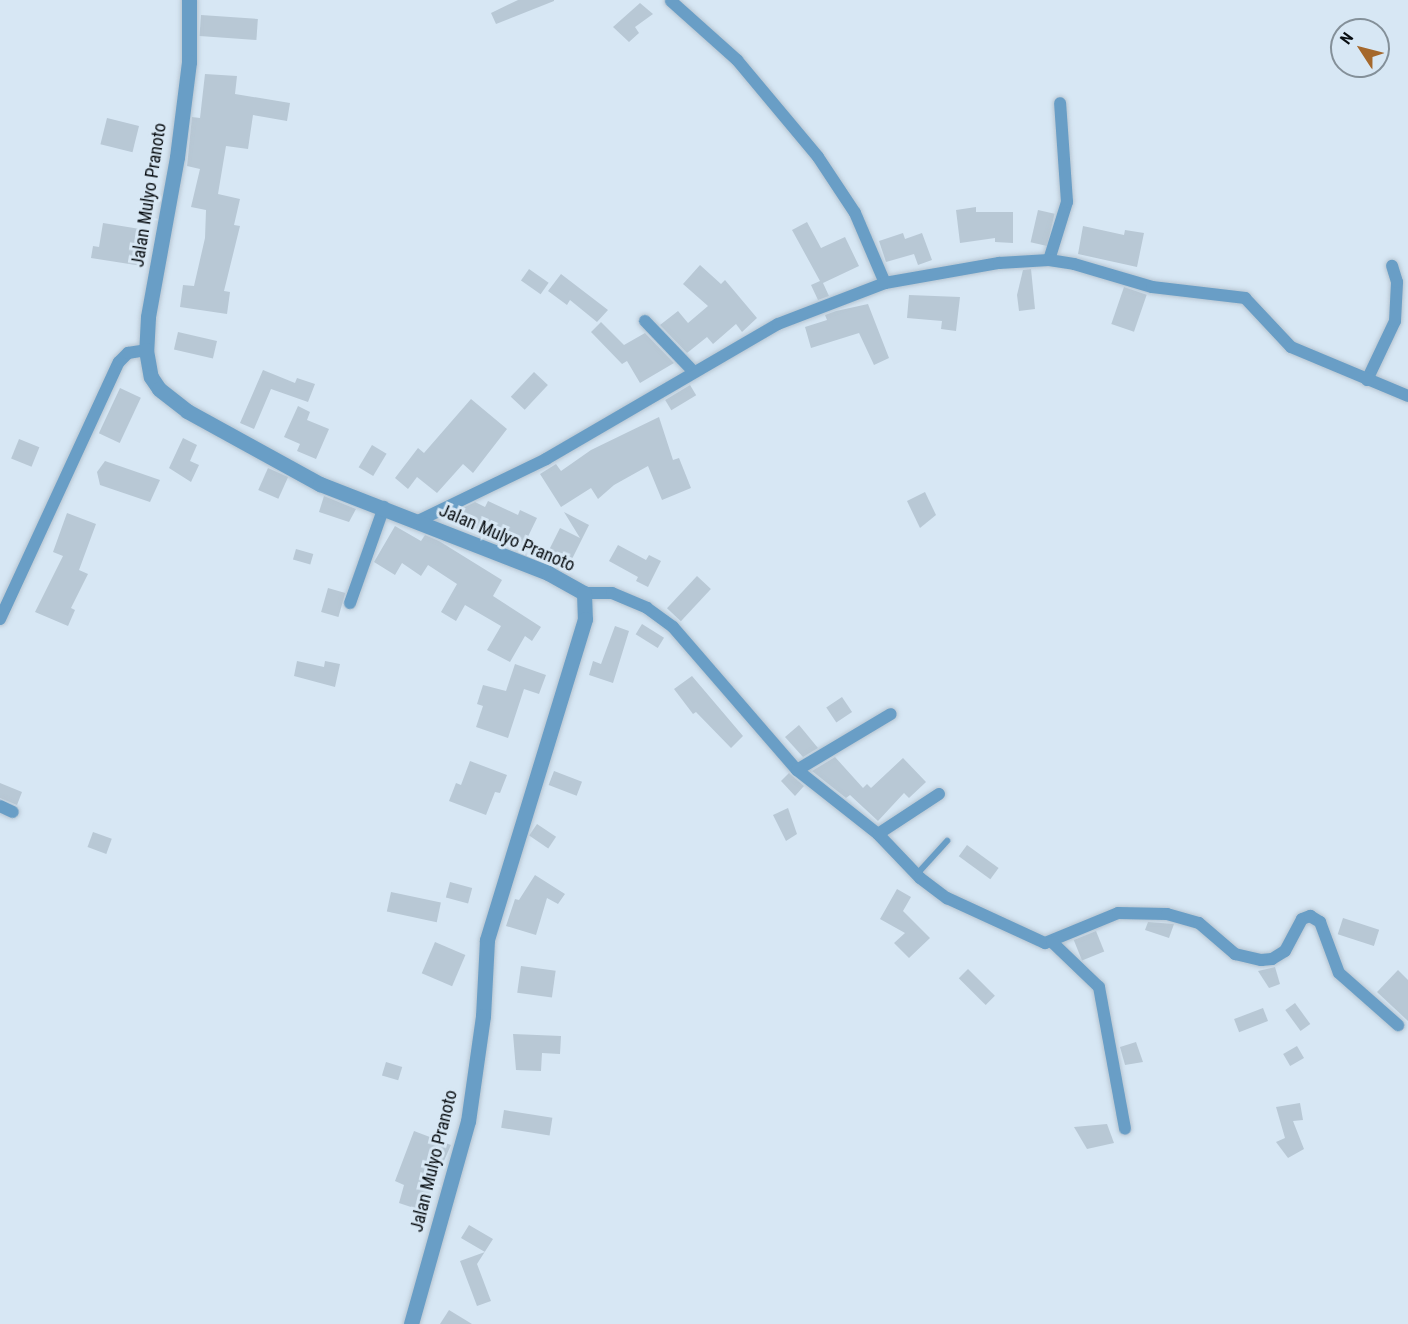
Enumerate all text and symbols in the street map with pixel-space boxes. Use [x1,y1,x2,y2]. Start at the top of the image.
north arrow [1330,18,1390,78]
text: N [1336,29,1357,48]
street label: Jalan Mulyo Pranoto [127,121,171,269]
street label: Jalan Mulyo Pranoto [436,500,578,576]
street label: Jalan Mulyo Pranoto [406,1088,462,1234]

